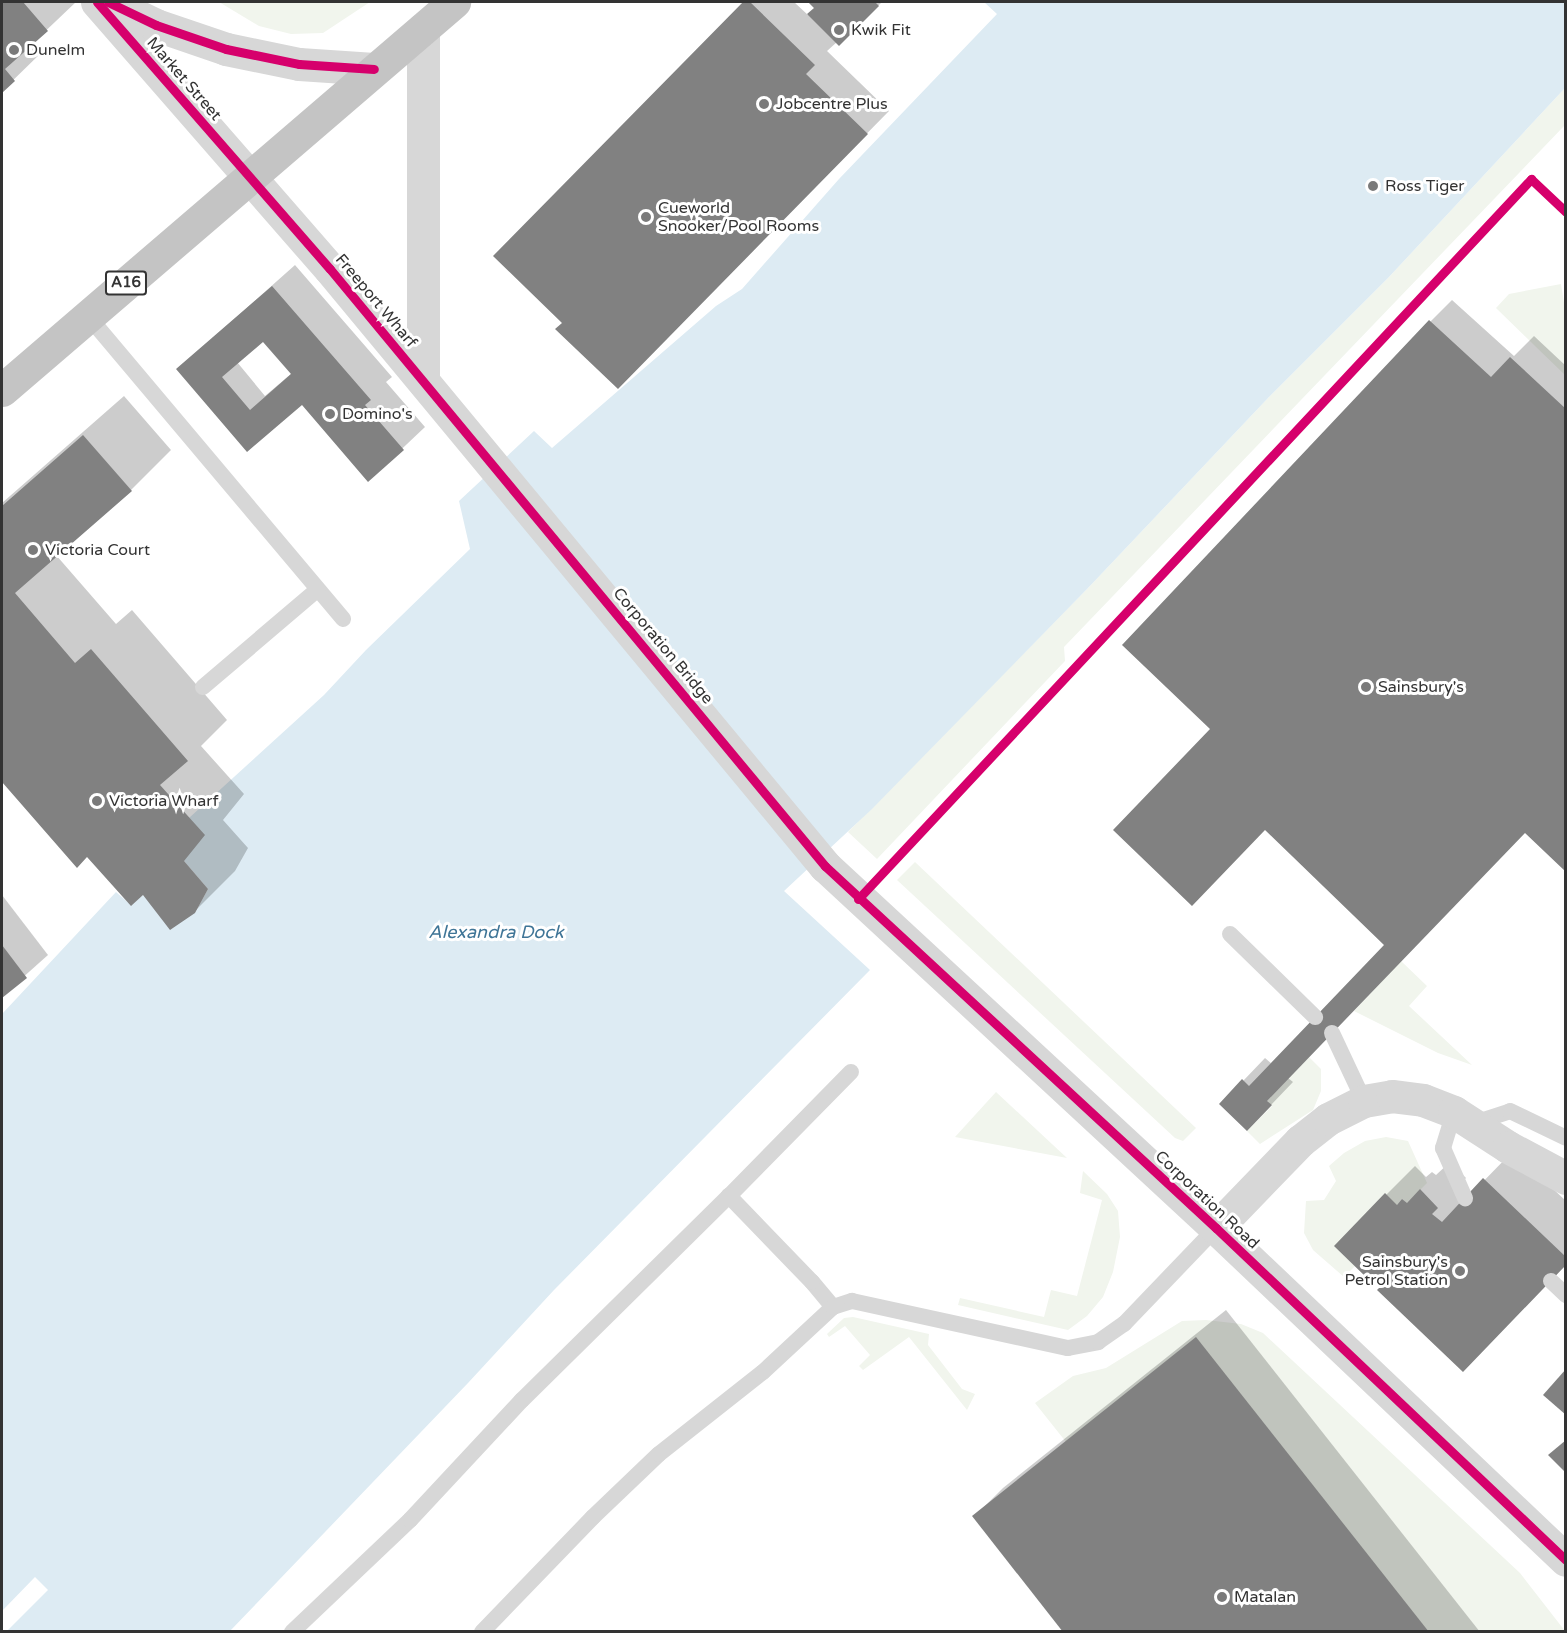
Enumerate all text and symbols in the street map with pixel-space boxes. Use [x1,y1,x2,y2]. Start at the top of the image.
place label: Kwik Fit [851,20,911,40]
marker: Kwik Fit [832,23,846,37]
street label: Market Street [143,33,225,125]
place label: Dunelm [26,40,85,60]
marker: Dunelm [7,43,21,57]
place label: Jobcentre Plus [776,94,888,114]
marker: Jobcentre Plus [757,97,771,111]
place label: Ross Tiger [1385,176,1464,196]
marker: Ross Tiger [1366,179,1380,193]
place label: Cueworld Snooker/Pool Rooms [658,198,819,236]
marker: Cueworld Snooker/Pool Rooms [639,210,653,224]
street label: Freeport Wharf [331,250,421,352]
road number: A16 [104,271,148,295]
place label: Domino's [342,404,413,424]
marker: Domino's [323,407,337,421]
place label: Victoria Court [45,540,150,560]
marker: Victoria Court [26,543,40,557]
street label: Corporation Bridge [609,584,717,708]
place label: Sainsbury's [1378,677,1464,697]
marker: Sainsbury's [1359,680,1373,694]
place label: Victoria Wharf [109,791,219,811]
marker: Victoria Wharf [90,794,104,808]
water label: Alexandra Dock [428,921,564,943]
street label: Corporation Road [1151,1147,1263,1253]
place label: Sainsbury's Petrol Station [1345,1252,1448,1290]
marker: Sainsbury's Petrol Station [1453,1264,1467,1278]
place label: Matalan [1234,1587,1296,1607]
marker: Matalan [1215,1590,1229,1604]

